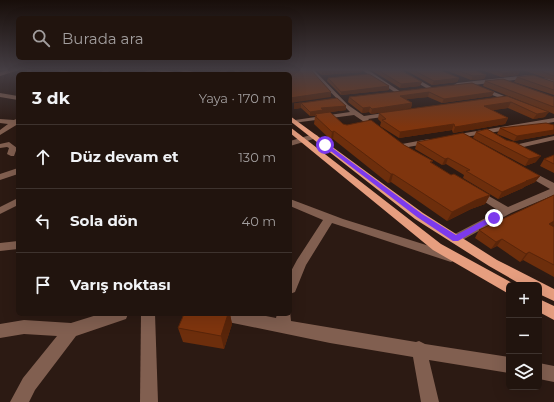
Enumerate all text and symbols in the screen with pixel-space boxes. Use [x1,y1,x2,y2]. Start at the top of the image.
search box [16,16,292,60]
icon: search [30,27,52,49]
text: Burada ara [62,29,144,48]
text: 3 dk [32,88,70,108]
text: Yaya · 170 m [199,90,276,106]
route start [316,136,334,154]
icon: ahead [32,146,54,168]
text: Düz devam et [70,147,179,166]
text: 130 m [238,149,276,165]
route end [485,209,503,227]
icon: left [32,210,54,232]
text: Sola dön [70,211,138,230]
text: 40 m [242,213,276,229]
icon: arrive [32,274,54,296]
text: Varış noktası [70,275,171,294]
map controls [506,282,542,390]
button: + [506,282,542,318]
button: − [506,318,542,354]
button: layers [506,354,542,390]

